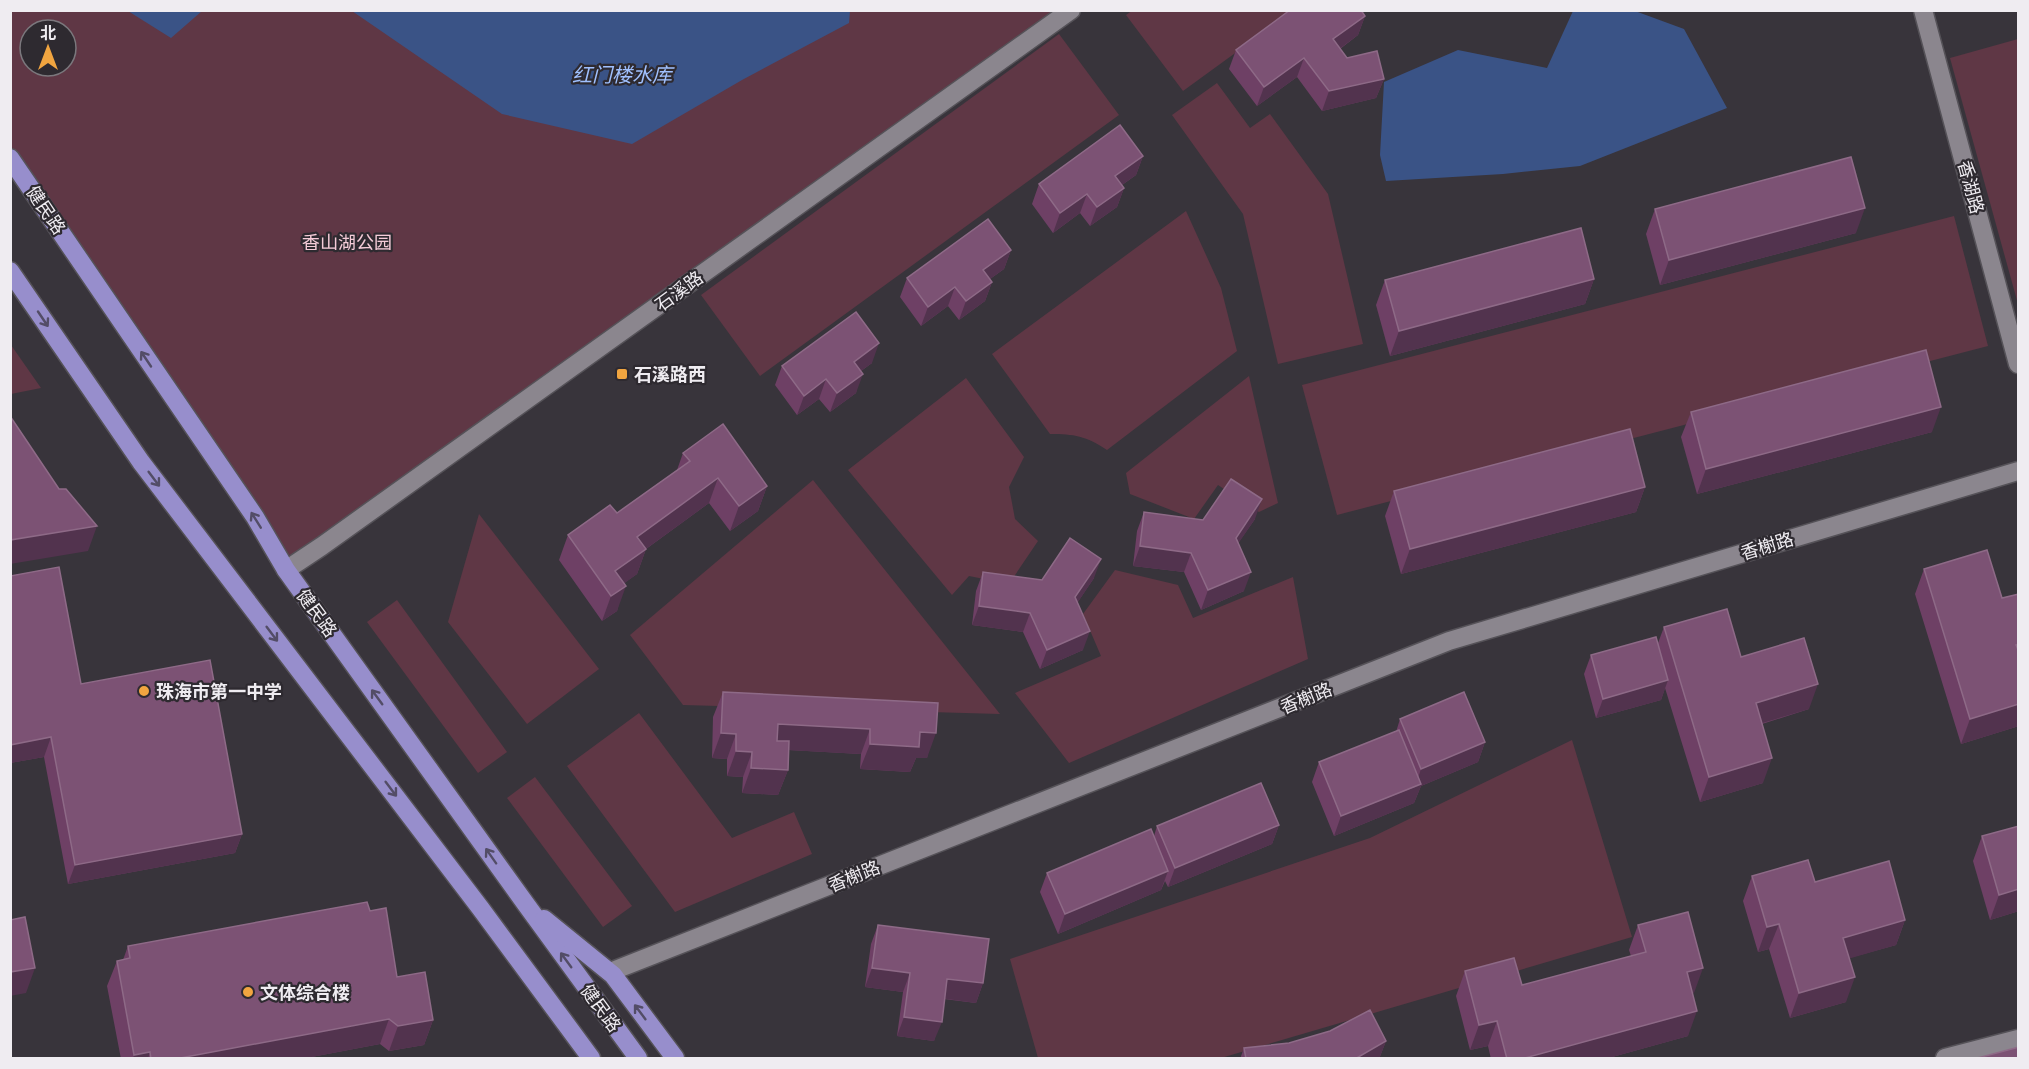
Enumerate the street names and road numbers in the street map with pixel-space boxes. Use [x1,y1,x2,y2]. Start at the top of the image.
street label: 香湖路 [1954,158,1988,216]
street label: 健民路 [22,182,70,238]
street label: 石溪路 [651,267,707,315]
street label: 香榭路 [1738,528,1796,564]
street label: 健民路 [293,585,341,641]
street label: 香榭路 [1277,678,1335,718]
street label: 香榭路 [825,856,883,896]
street label: 健民路 [577,980,625,1036]

